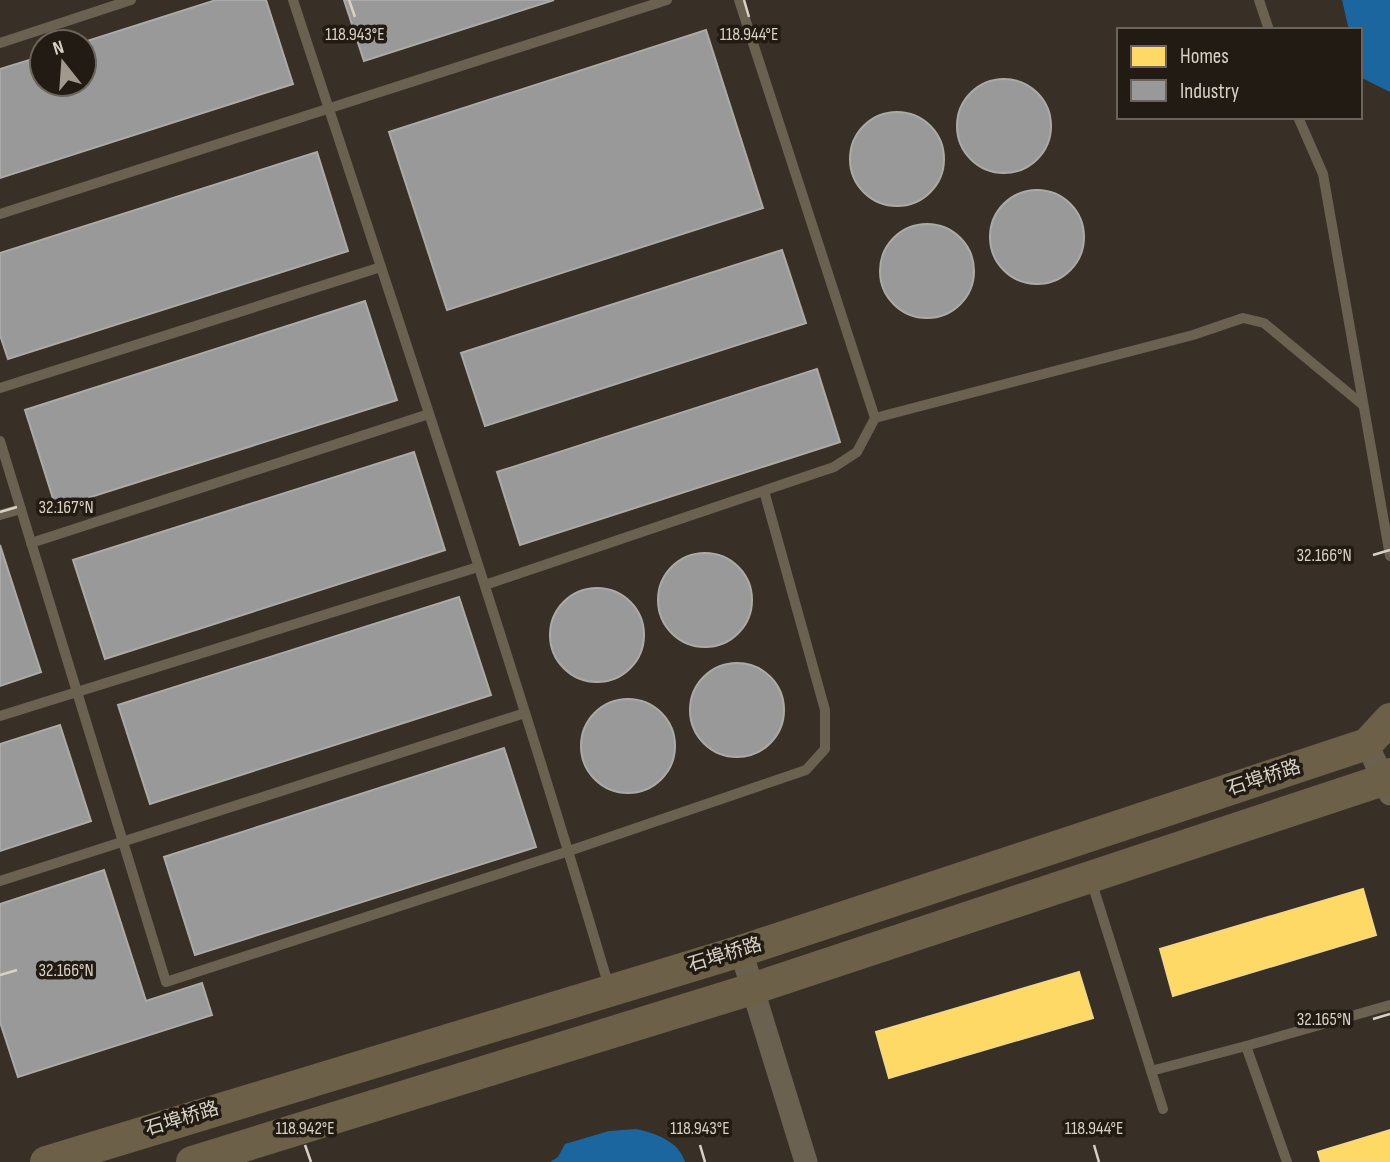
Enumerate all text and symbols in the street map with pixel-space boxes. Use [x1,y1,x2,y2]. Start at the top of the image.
text: 118.943°E [325,24,385,45]
text: 118.944°E [720,24,778,45]
north arrow [28,28,98,98]
legend [1117,28,1362,119]
text: N [50,36,67,61]
text: Homes [1180,44,1229,69]
text: Industry [1180,79,1239,104]
text: 32.167°N [38,497,94,518]
text: 32.166°N [1296,545,1352,566]
street label: 石埠桥路 [1224,755,1304,801]
street label: 石埠桥路 [685,933,765,977]
text: 32.166°N [38,960,94,981]
text: 32.165°N [1297,1009,1351,1030]
street label: 石埠桥路 [142,1097,222,1141]
text: 118.942°E [275,1118,335,1139]
text: 118.943°E [670,1118,730,1139]
text: 118.944°E [1065,1118,1123,1139]

